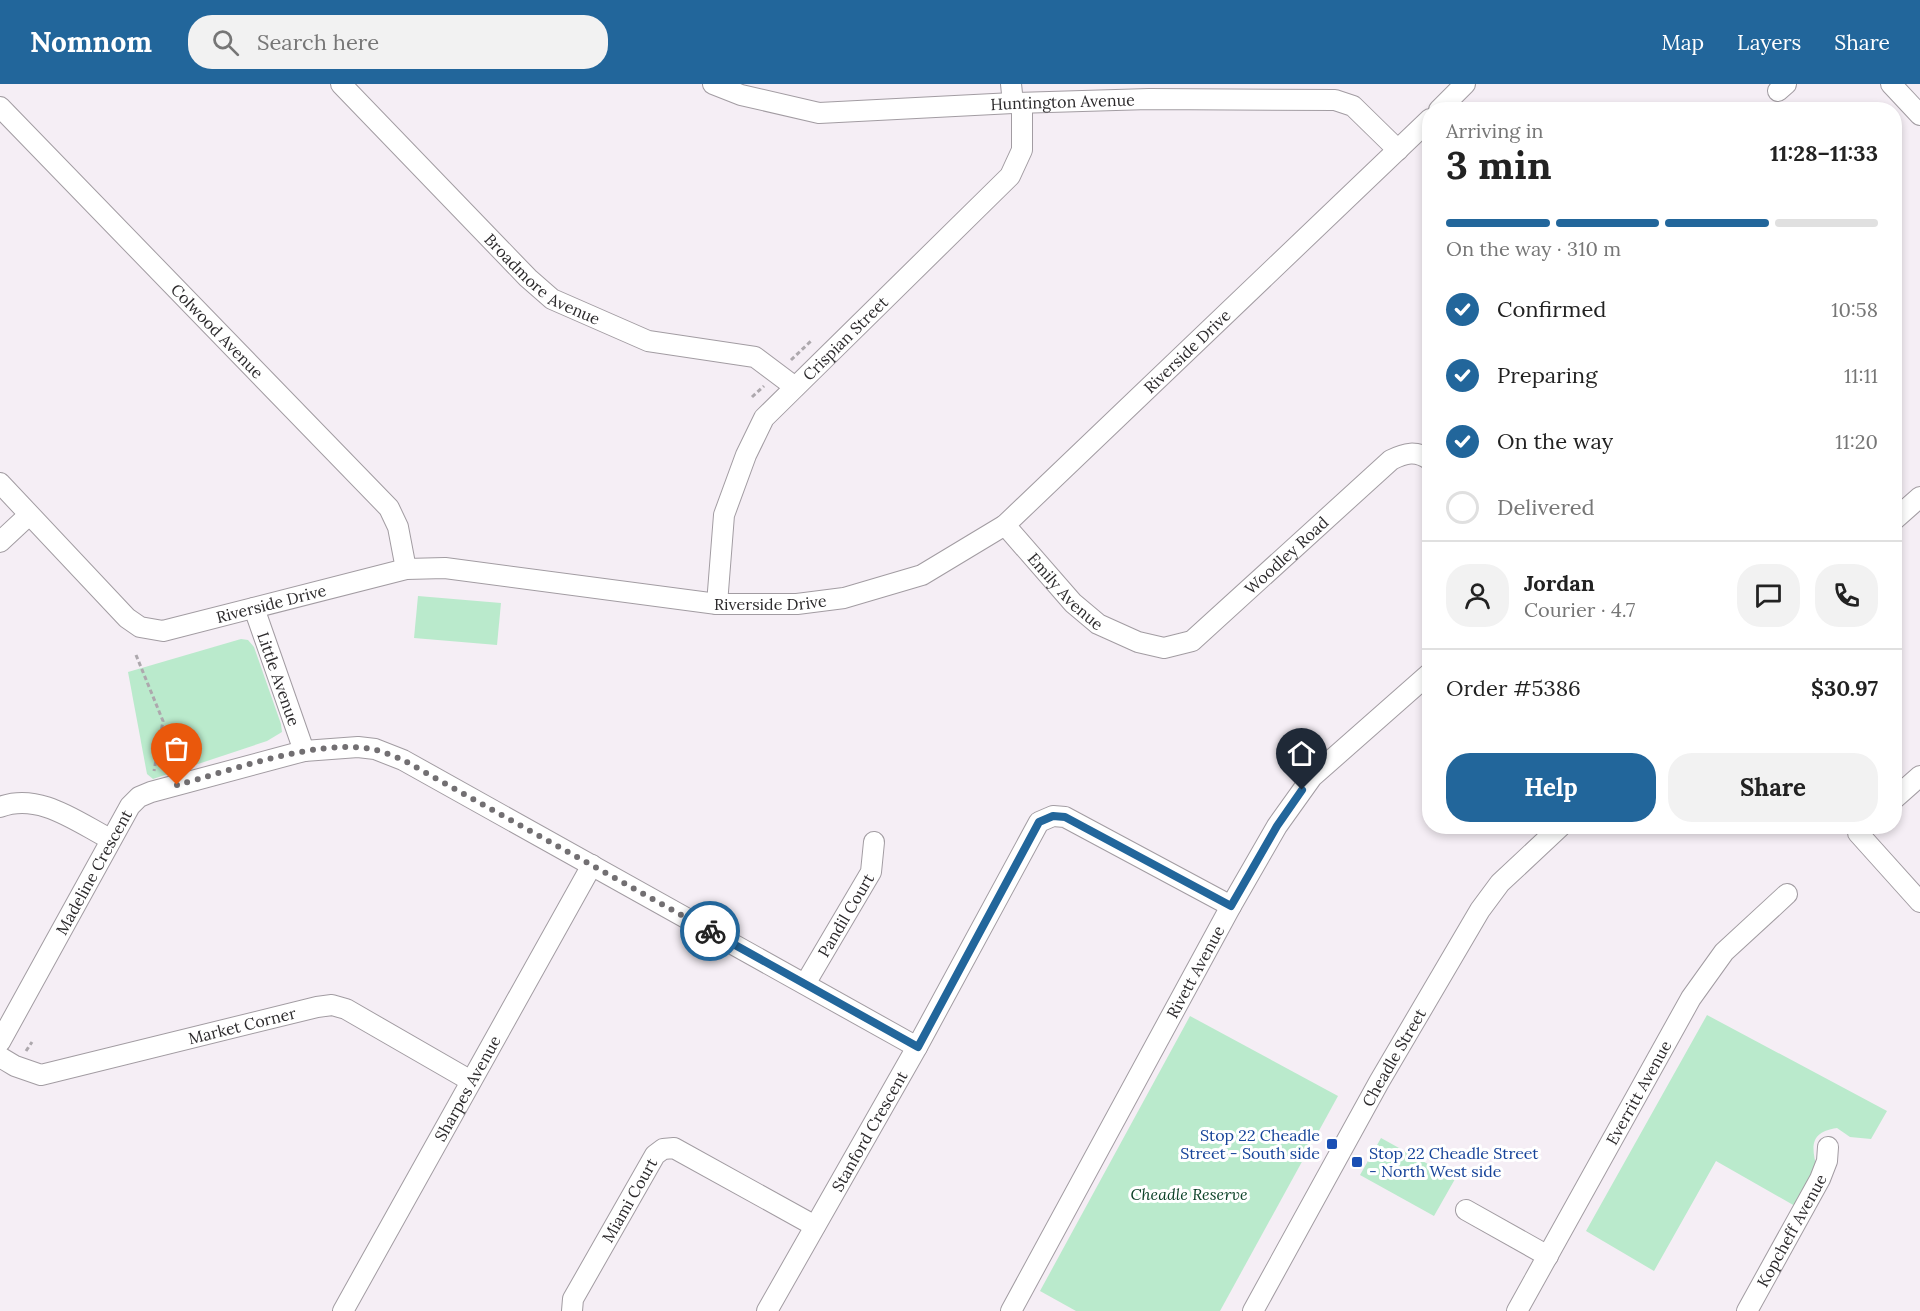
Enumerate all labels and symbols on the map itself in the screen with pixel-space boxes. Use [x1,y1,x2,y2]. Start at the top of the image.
street label: Huntington Avenue [990,89,1135,114]
street label: Broadmore Avenue [480,229,603,329]
street label: Colwood Avenue [167,279,268,383]
street label: Crispian Street [798,291,892,385]
street label: Riverside Drive [1139,305,1235,397]
street label: Woodley Road [1240,512,1333,598]
street label: Emily Avenue [1024,549,1108,634]
street label: Riverside Drive [214,580,328,627]
street label: Riverside Drive [714,590,828,614]
street label: Little Avenue [253,629,305,729]
pin [151,723,202,785]
pin [1276,728,1327,790]
street label: Madeline Crescent [51,805,136,938]
street label: Pandil Court [813,869,878,960]
courier [680,901,740,961]
street label: Rivett Avenue [1162,922,1229,1022]
street label: Market Corner [186,1003,298,1048]
street label: Cheadle Street [1358,1004,1430,1110]
street label: Sharpes Avenue [430,1032,505,1145]
street label: Everritt Avenue [1601,1037,1676,1148]
street label: Stanford Crescent [827,1066,912,1195]
place label: Stop 22 Cheadle Street - South side [1180,1125,1320,1163]
marker: Stop 22 Cheadle Street - South side [1325,1137,1339,1151]
place label: Stop 22 Cheadle Street - North West side [1369,1143,1539,1181]
street label: Miami Court [597,1154,662,1246]
marker: Stop 22 Cheadle Street - North West side [1350,1155,1364,1169]
street label: Kopcheff Avenue [1752,1170,1831,1290]
park label: Cheadle Reserve [1130,1184,1248,1204]

